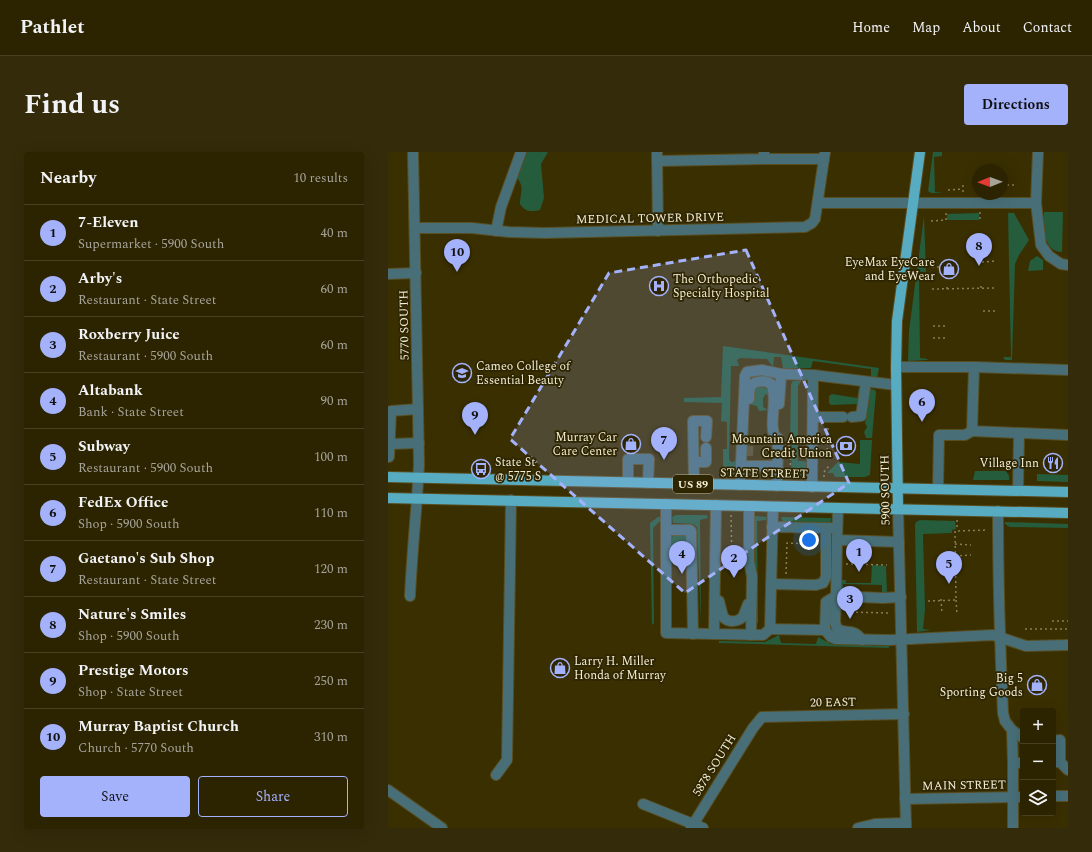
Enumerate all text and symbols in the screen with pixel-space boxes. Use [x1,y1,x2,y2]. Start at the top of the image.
text: Pathlet [20,13,85,42]
text: Home [852,17,890,38]
text: Map [912,17,940,38]
text: About [962,17,1001,38]
text: Contact [1023,17,1072,38]
text: Find us [24,83,120,126]
button: Directions [964,84,1068,125]
north arrow [972,164,1008,200]
text: Nearby [40,165,96,191]
text: 10 results [293,168,348,188]
street label: MEDICAL TOWER DRIVE [576,208,724,229]
text: 7-Eleven [78,211,138,234]
text: 1 [49,223,57,243]
text: 40 m [321,223,348,243]
pin: 8 [966,233,992,266]
text: Supermarket · 5900 South [78,234,224,254]
pin: 10 [444,239,470,272]
place label: EyeMax EyeCare and EyeWear [845,253,935,286]
shop icon: EyeMax EyeCare and EyeWear [938,258,960,280]
text: Arby's [78,267,122,290]
place label: The Orthopedic Specialty Hospital [673,270,769,303]
hospital icon: The Orthopedic Specialty Hospital [648,275,670,297]
text: 2 [49,279,57,299]
text: 60 m [321,279,348,299]
text: Restaurant · State Street [78,290,216,310]
street label: 5770 SOUTH [394,290,415,360]
text: Roxberry Juice [78,323,180,346]
text: 3 [49,335,57,355]
text: 60 m [321,335,348,355]
text: Restaurant · 5900 South [78,346,213,366]
place label: Cameo College of Essential Beauty [476,357,571,390]
school or university icon: Cameo College of Essential Beauty [451,362,473,384]
text: Altabank [78,379,143,402]
pin: 6 [909,389,935,422]
text: 4 [49,391,57,411]
text: 90 m [321,391,348,411]
text: Bank · State Street [78,402,184,422]
pin: 9 [462,402,488,435]
pin: 7 [651,427,677,460]
place label: Murray Car Care Center [553,428,617,461]
place label: Mountain America Credit Union [731,430,832,463]
shop icon: Murray Car Care Center [620,433,642,455]
text: Subway [78,435,130,458]
bank icon: Mountain America Credit Union [835,435,857,457]
text: 5 [49,447,57,467]
text: 100 m [314,447,348,467]
restaurant icon: Village Inn [1042,452,1064,474]
place label: State St @ 5775 S [495,453,541,486]
place label: Village Inn [980,454,1039,473]
street label: 5900 SOUTH [875,455,896,525]
text: Restaurant · 5900 South [78,458,213,478]
bus stop icon: State St @ 5775 S [470,458,492,480]
street label: STATE STREET [720,463,808,484]
road number: US 89 [673,475,713,493]
text: FedEx Office [78,491,168,514]
text: 6 [49,503,57,523]
text: 110 m [314,503,348,523]
text: Shop · 5900 South [78,514,180,534]
your location [799,530,819,550]
pin: 1 [846,539,872,572]
pin: 4 [669,541,695,574]
pin: 2 [721,545,747,578]
text: Gaetano's Sub Shop [78,547,214,570]
pin: 5 [936,551,962,584]
text: 7 [49,559,57,579]
text: 120 m [314,559,348,579]
text: Restaurant · State Street [78,570,216,590]
pin: 3 [837,586,863,619]
text: Nature's Smiles [78,603,186,626]
text: 8 [49,615,57,635]
text: 230 m [314,615,348,635]
text: Shop · 5900 South [78,626,180,646]
place label: Larry H. Miller Honda of Murray [574,652,667,685]
shop icon: Larry H. Miller Honda of Murray [549,657,571,679]
text: Prestige Motors [78,659,189,682]
place label: Big 5 Sporting Goods [940,669,1023,702]
text: 9 [49,671,57,691]
text: 250 m [314,671,348,691]
shop icon: Big 5 Sporting Goods [1026,674,1048,696]
text: Shop · State Street [78,682,183,702]
street label: 20 EAST [810,693,856,712]
map controls [1020,708,1056,816]
button: + [1020,708,1056,744]
text: Murray Baptist Church [78,715,239,738]
text: 10 [46,727,60,747]
text: 310 m [314,727,348,747]
street label: 5878 SOUTH [688,730,741,800]
text: Church · 5770 South [78,738,194,758]
button: − [1020,744,1056,780]
street label: MAIN STREET [922,775,1006,796]
button: Save [40,776,190,817]
button: Share [198,776,348,817]
button: layers [1020,780,1056,816]

